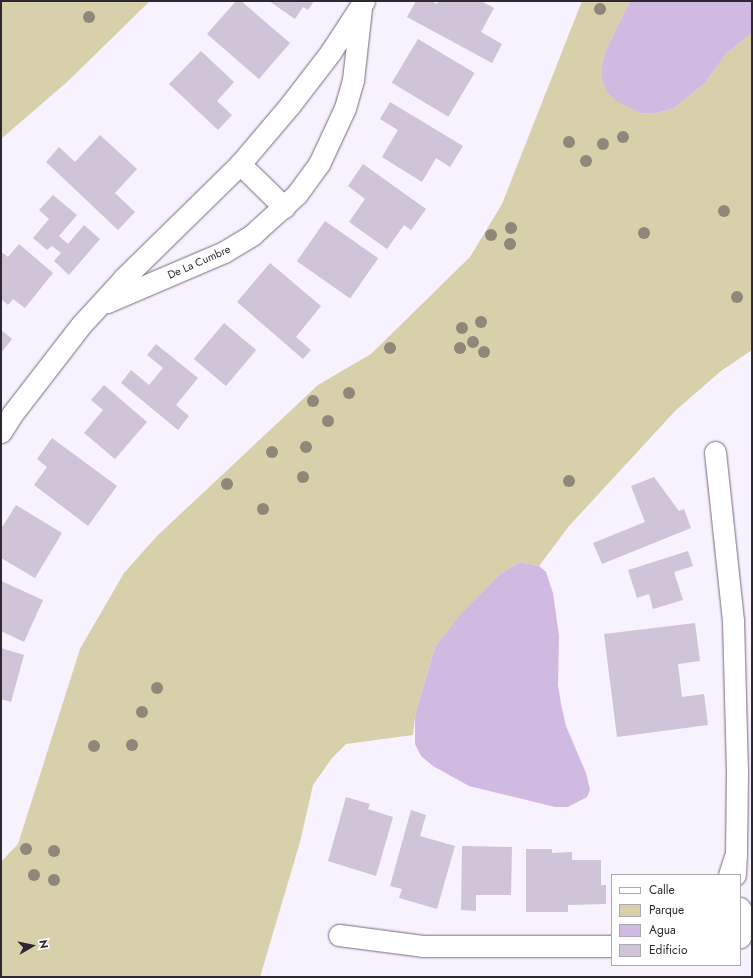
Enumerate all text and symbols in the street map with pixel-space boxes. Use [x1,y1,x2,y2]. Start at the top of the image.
street label: De La Cumbre [166,242,232,282]
legend [611,874,741,966]
text: Calle [649,881,675,899]
text: Parque [649,901,684,919]
text: Agua [649,921,676,939]
north arrow [12,926,52,966]
text: N [35,939,52,950]
text: Edificio [649,941,688,959]

